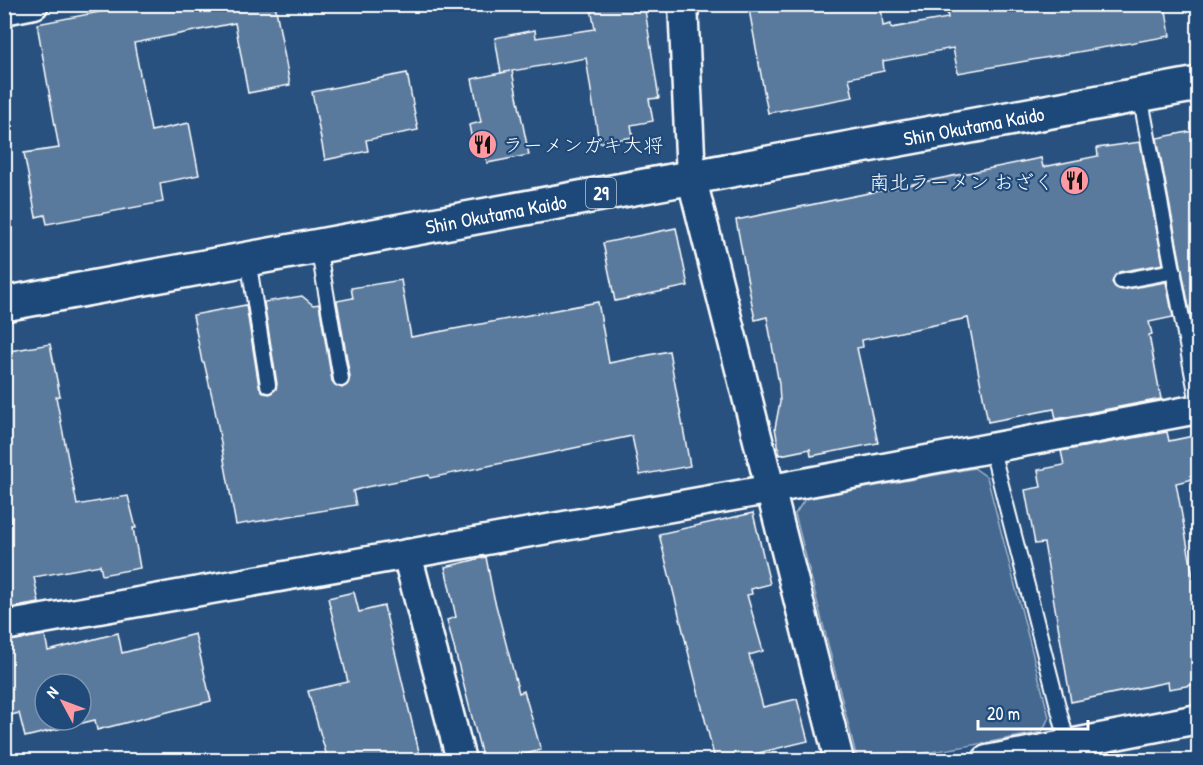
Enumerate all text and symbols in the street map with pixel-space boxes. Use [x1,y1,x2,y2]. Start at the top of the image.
street label: Shin Okutama Kaido [901,99,1046,152]
restaurant icon: ラーメンガキ大将 [466,128,498,160]
place label: ラーメンガキ大将 [503,131,663,158]
restaurant icon: 南北ラーメン おざく [1059,165,1091,197]
place label: 南北ラーメン おざく [869,168,1054,195]
road number: 29 [586,178,616,208]
street label: Shin Okutama Kaido [423,187,568,240]
north arrow [33,672,93,732]
text: N [41,681,63,703]
scale bar [978,693,1088,731]
text: 20 m [987,701,1020,726]

